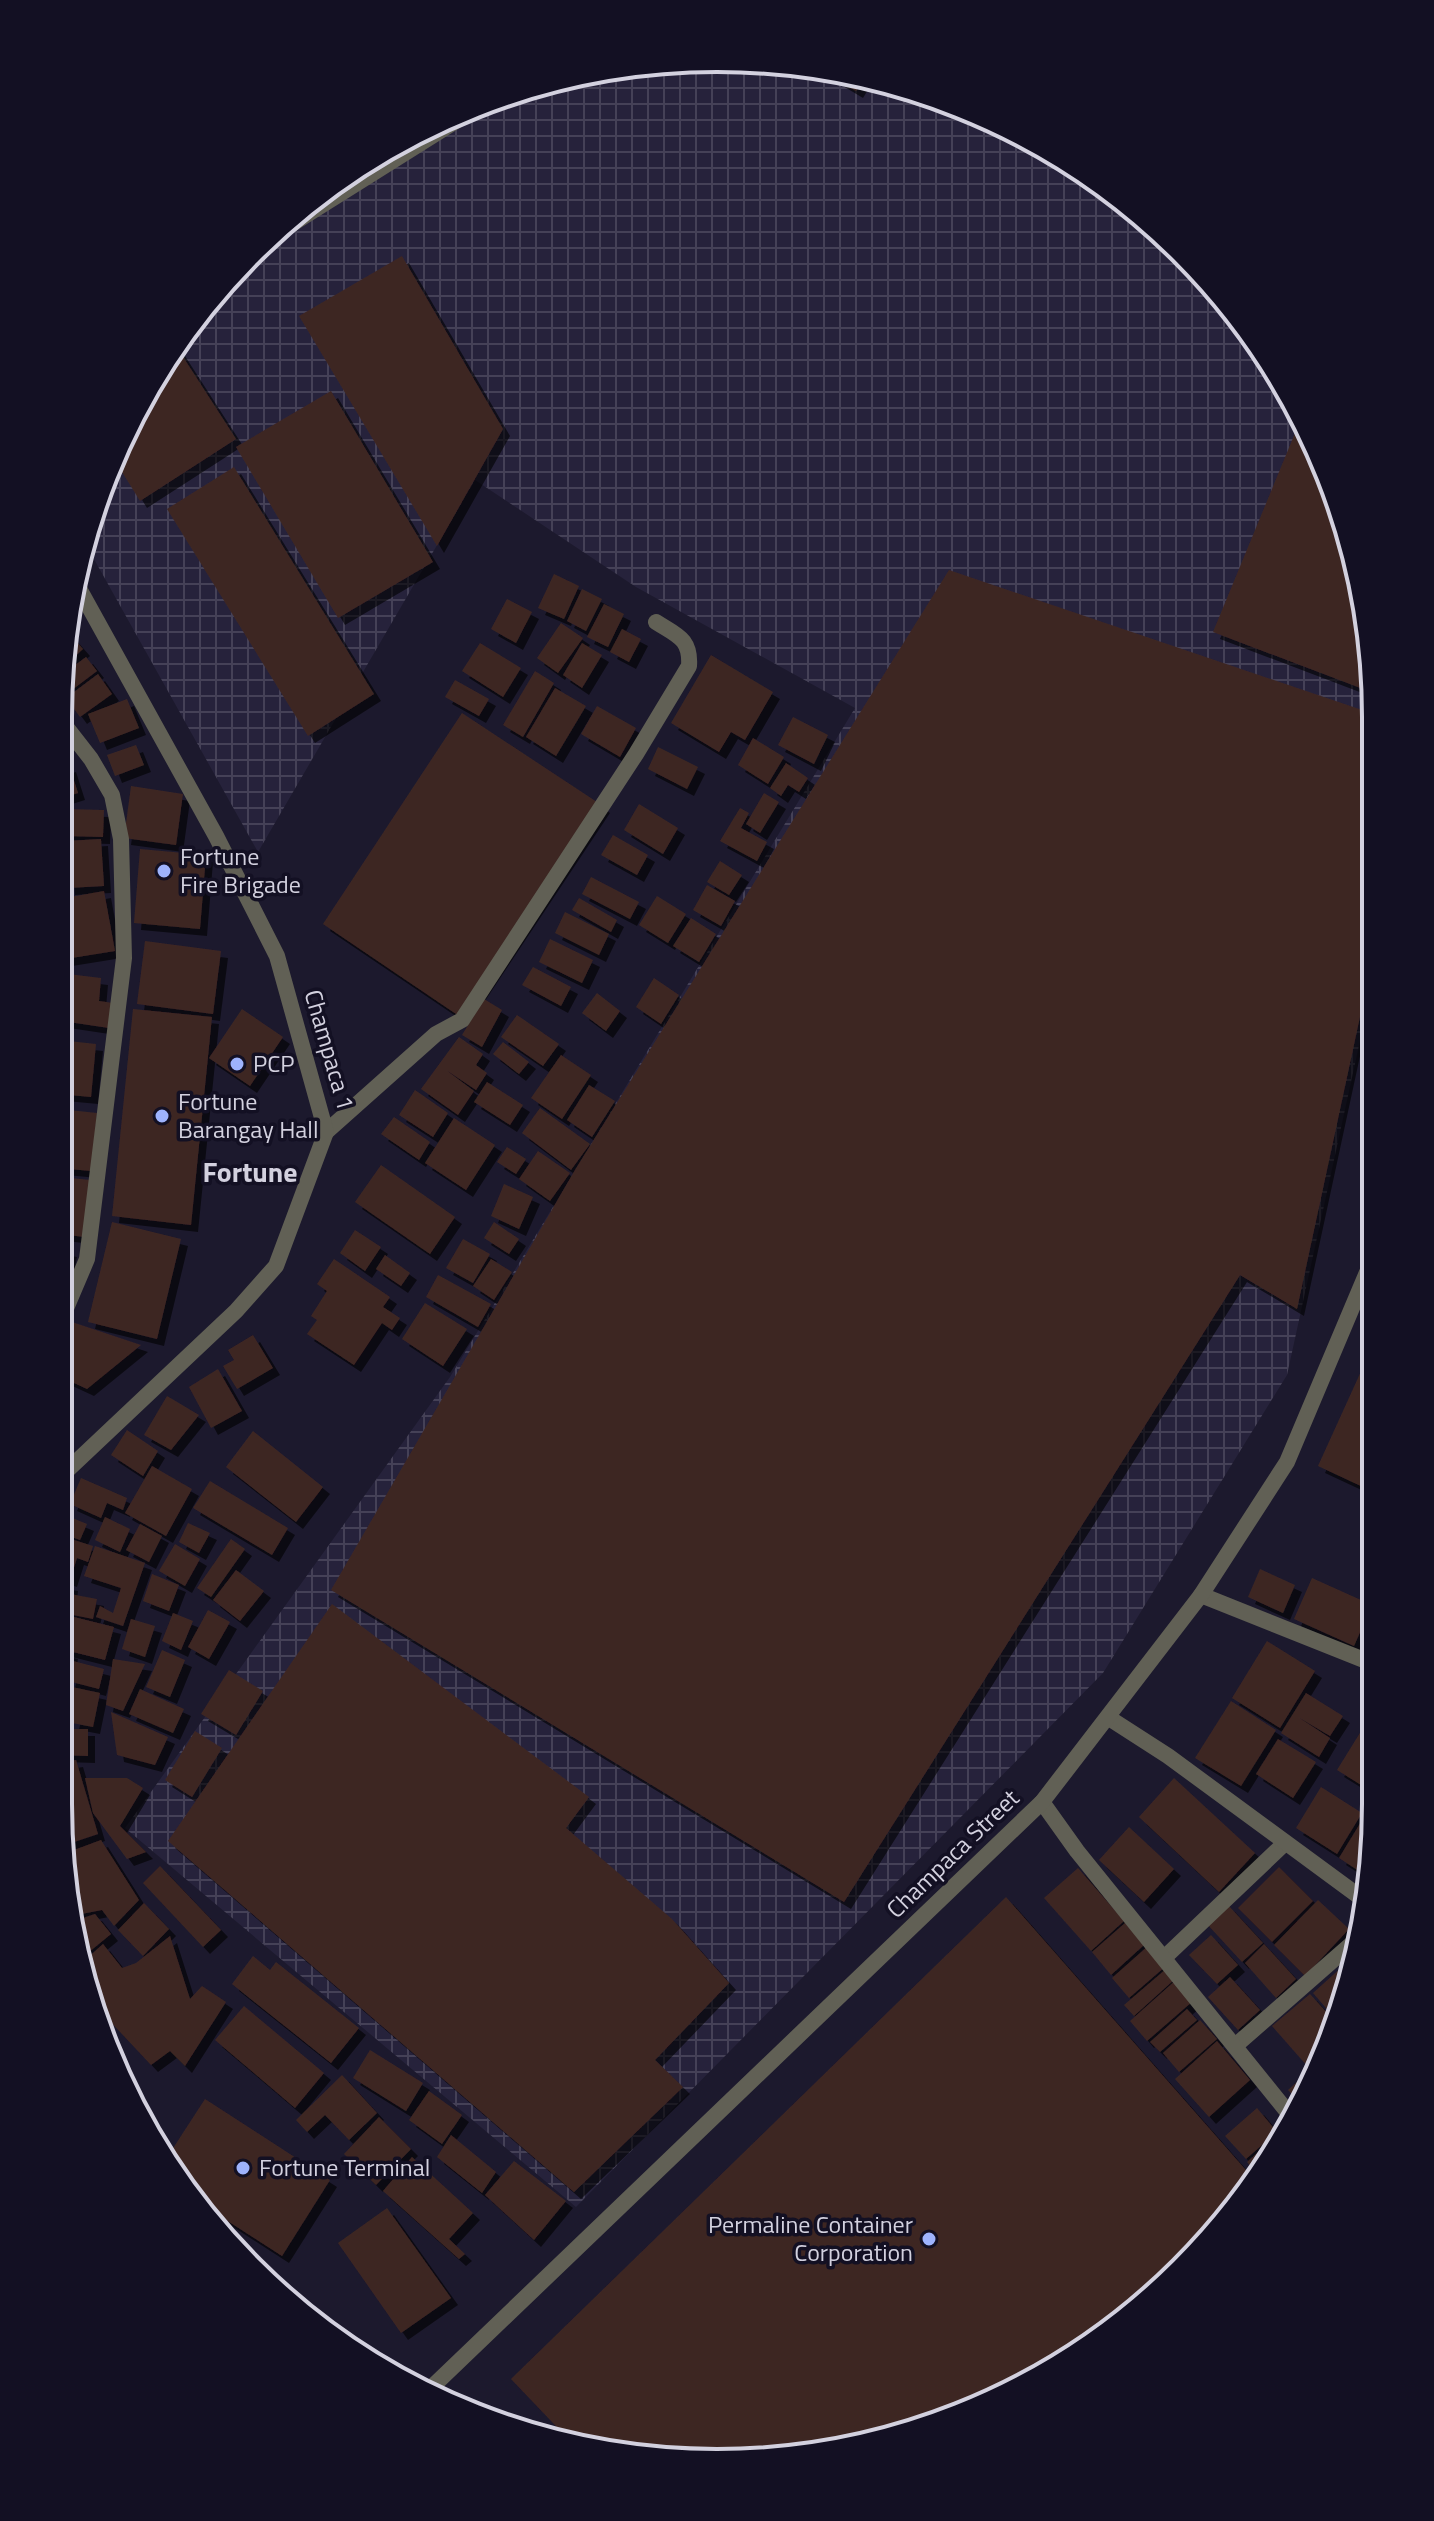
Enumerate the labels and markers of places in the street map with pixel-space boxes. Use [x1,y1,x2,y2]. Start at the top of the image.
place label: Fortune Fire Brigade [180,838,301,902]
marker: Fortune Fire Brigade [155,862,173,880]
place label: PCP [253,1045,295,1081]
marker: PCP [228,1055,246,1073]
place label: Fortune Barangay Hall [178,1083,318,1147]
marker: Fortune Barangay Hall [153,1107,171,1125]
place label: Fortune Terminal [259,2149,430,2185]
marker: Fortune Terminal [234,2159,252,2177]
place label: Permaline Container Corporation [708,2206,913,2270]
marker: Permaline Container Corporation [920,2230,938,2248]

